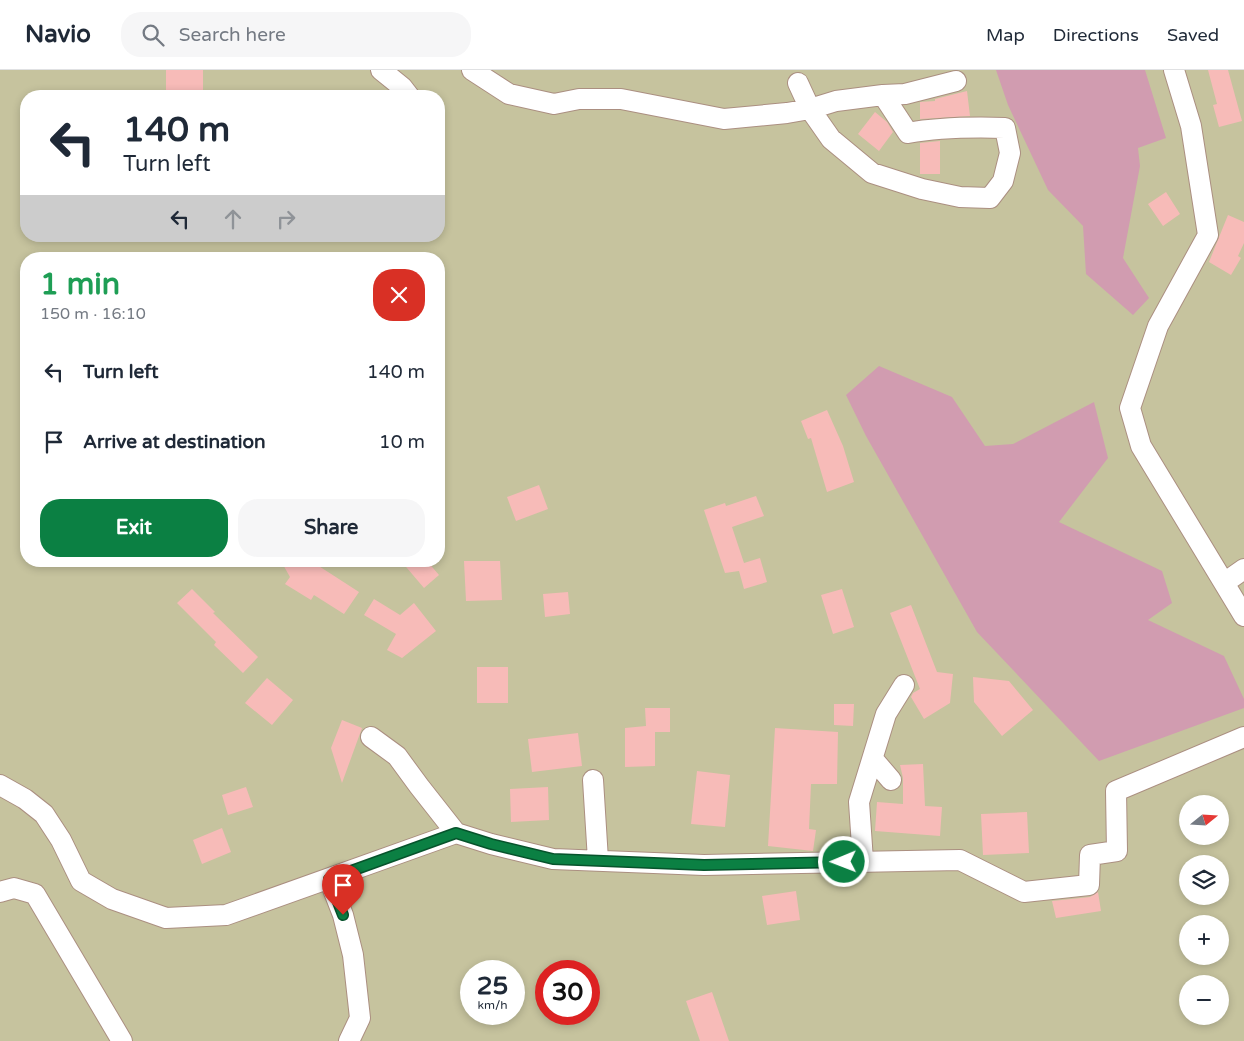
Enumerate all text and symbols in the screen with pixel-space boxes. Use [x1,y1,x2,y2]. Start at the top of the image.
search box [121,12,471,57]
text: Navio [25,20,91,49]
icon: search [139,21,167,49]
text: Search here [179,24,286,46]
text: Map [986,24,1025,46]
text: Directions [1053,24,1139,46]
text: Saved [1167,24,1219,46]
text: 140 m [123,109,230,151]
icon: left [40,110,105,175]
text: Turn left [123,151,211,177]
icon: left [166,205,194,233]
icon: ahead [219,205,247,233]
icon: right [272,205,300,233]
text: 1 min [40,266,120,303]
button: close [373,269,425,321]
text: 150 m · 16:10 [40,304,146,324]
icon: left [40,358,68,386]
text: Turn left [83,361,159,383]
text: 140 m [367,361,425,383]
icon: arrive [40,428,68,456]
text: Arrive at destination [83,431,266,453]
text: 10 m [379,431,425,453]
button: Exit [40,499,228,557]
button: Share [238,499,425,557]
north arrow [1179,795,1229,845]
map controls [1179,795,1229,1025]
position arrow [817,835,869,887]
button: layers [1179,855,1229,905]
pin [322,864,364,915]
icon: arrive [329,871,357,899]
button: + [1179,915,1229,965]
speed limit sign: 30 [535,960,600,1025]
text: 25 [477,971,508,1001]
button: − [1179,975,1229,1025]
text: km/h [477,998,508,1012]

